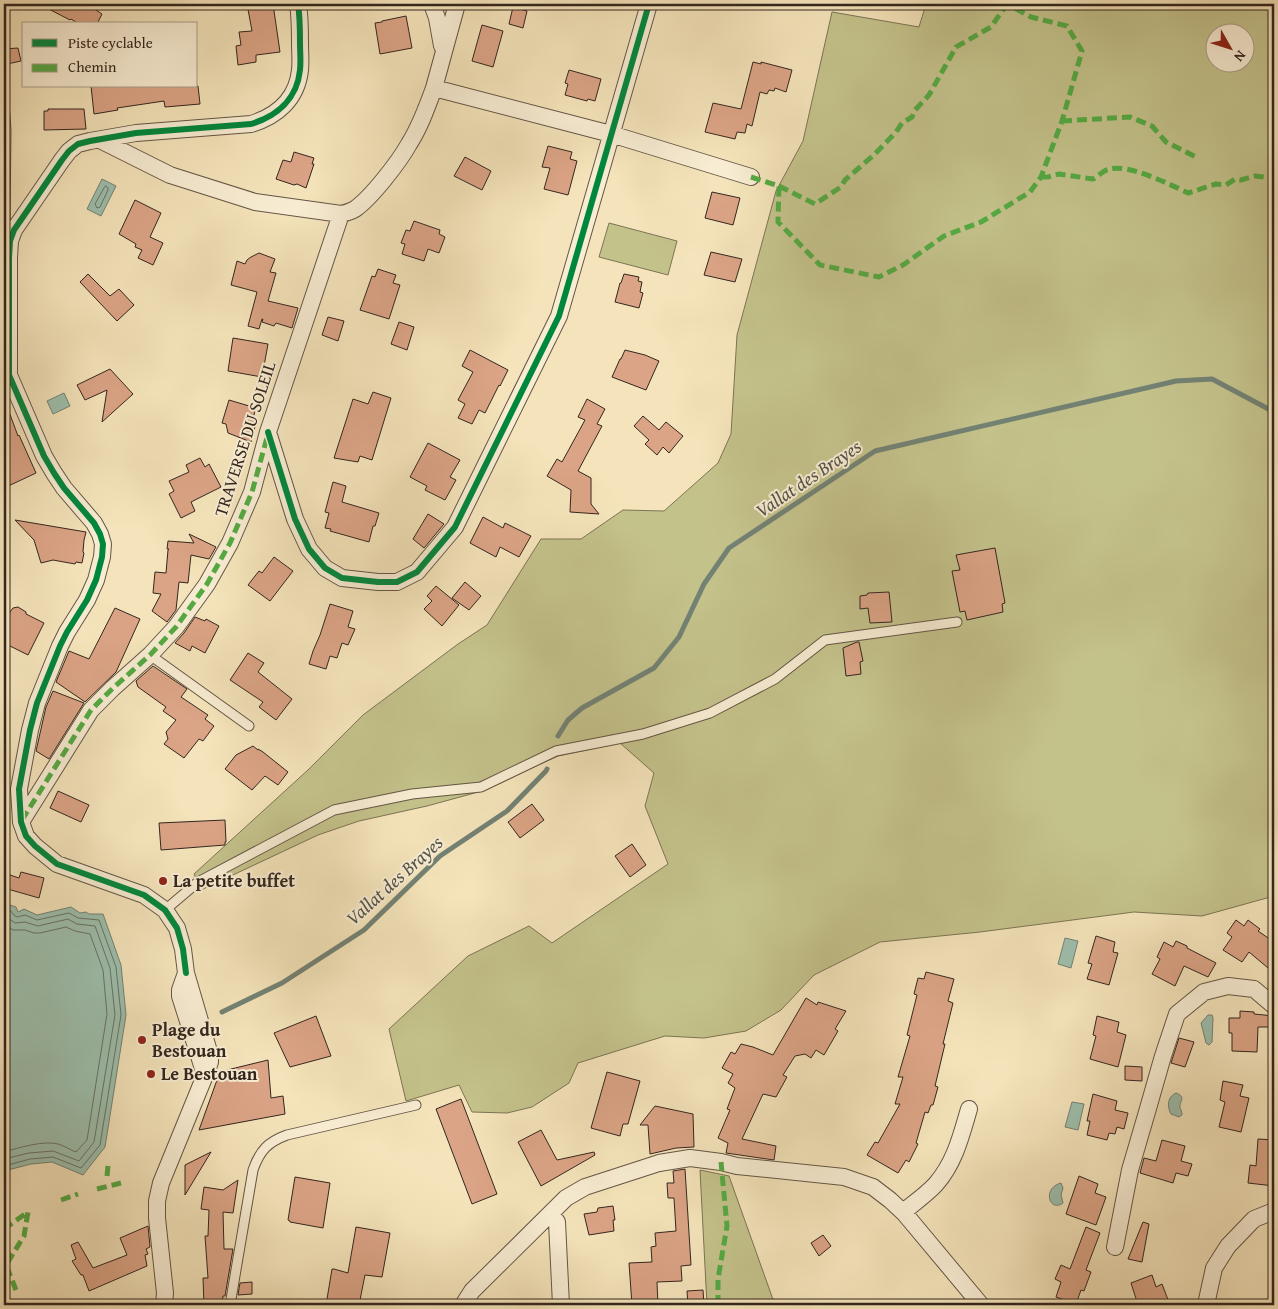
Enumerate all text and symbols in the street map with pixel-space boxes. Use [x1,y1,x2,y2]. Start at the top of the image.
legend [22,22,198,88]
north arrow [1206,22,1256,72]
text: Piste cyclable [68,32,153,53]
text: N [1229,46,1251,67]
text: Chemin [68,56,117,77]
street label: TRAVERSE DU SOLEIL [207,358,282,520]
water label: Vallat des Brayes [749,432,867,524]
water label: Vallat des Brayes [339,829,449,931]
place label: La petite buffet [173,867,295,894]
marker: La petite buffet [157,875,169,887]
place label: Plage du Bestouan [152,1016,227,1064]
marker: Plage du Bestouan [136,1034,148,1046]
place label: Le Bestouan [161,1060,258,1087]
marker: Le Bestouan [145,1068,157,1080]

